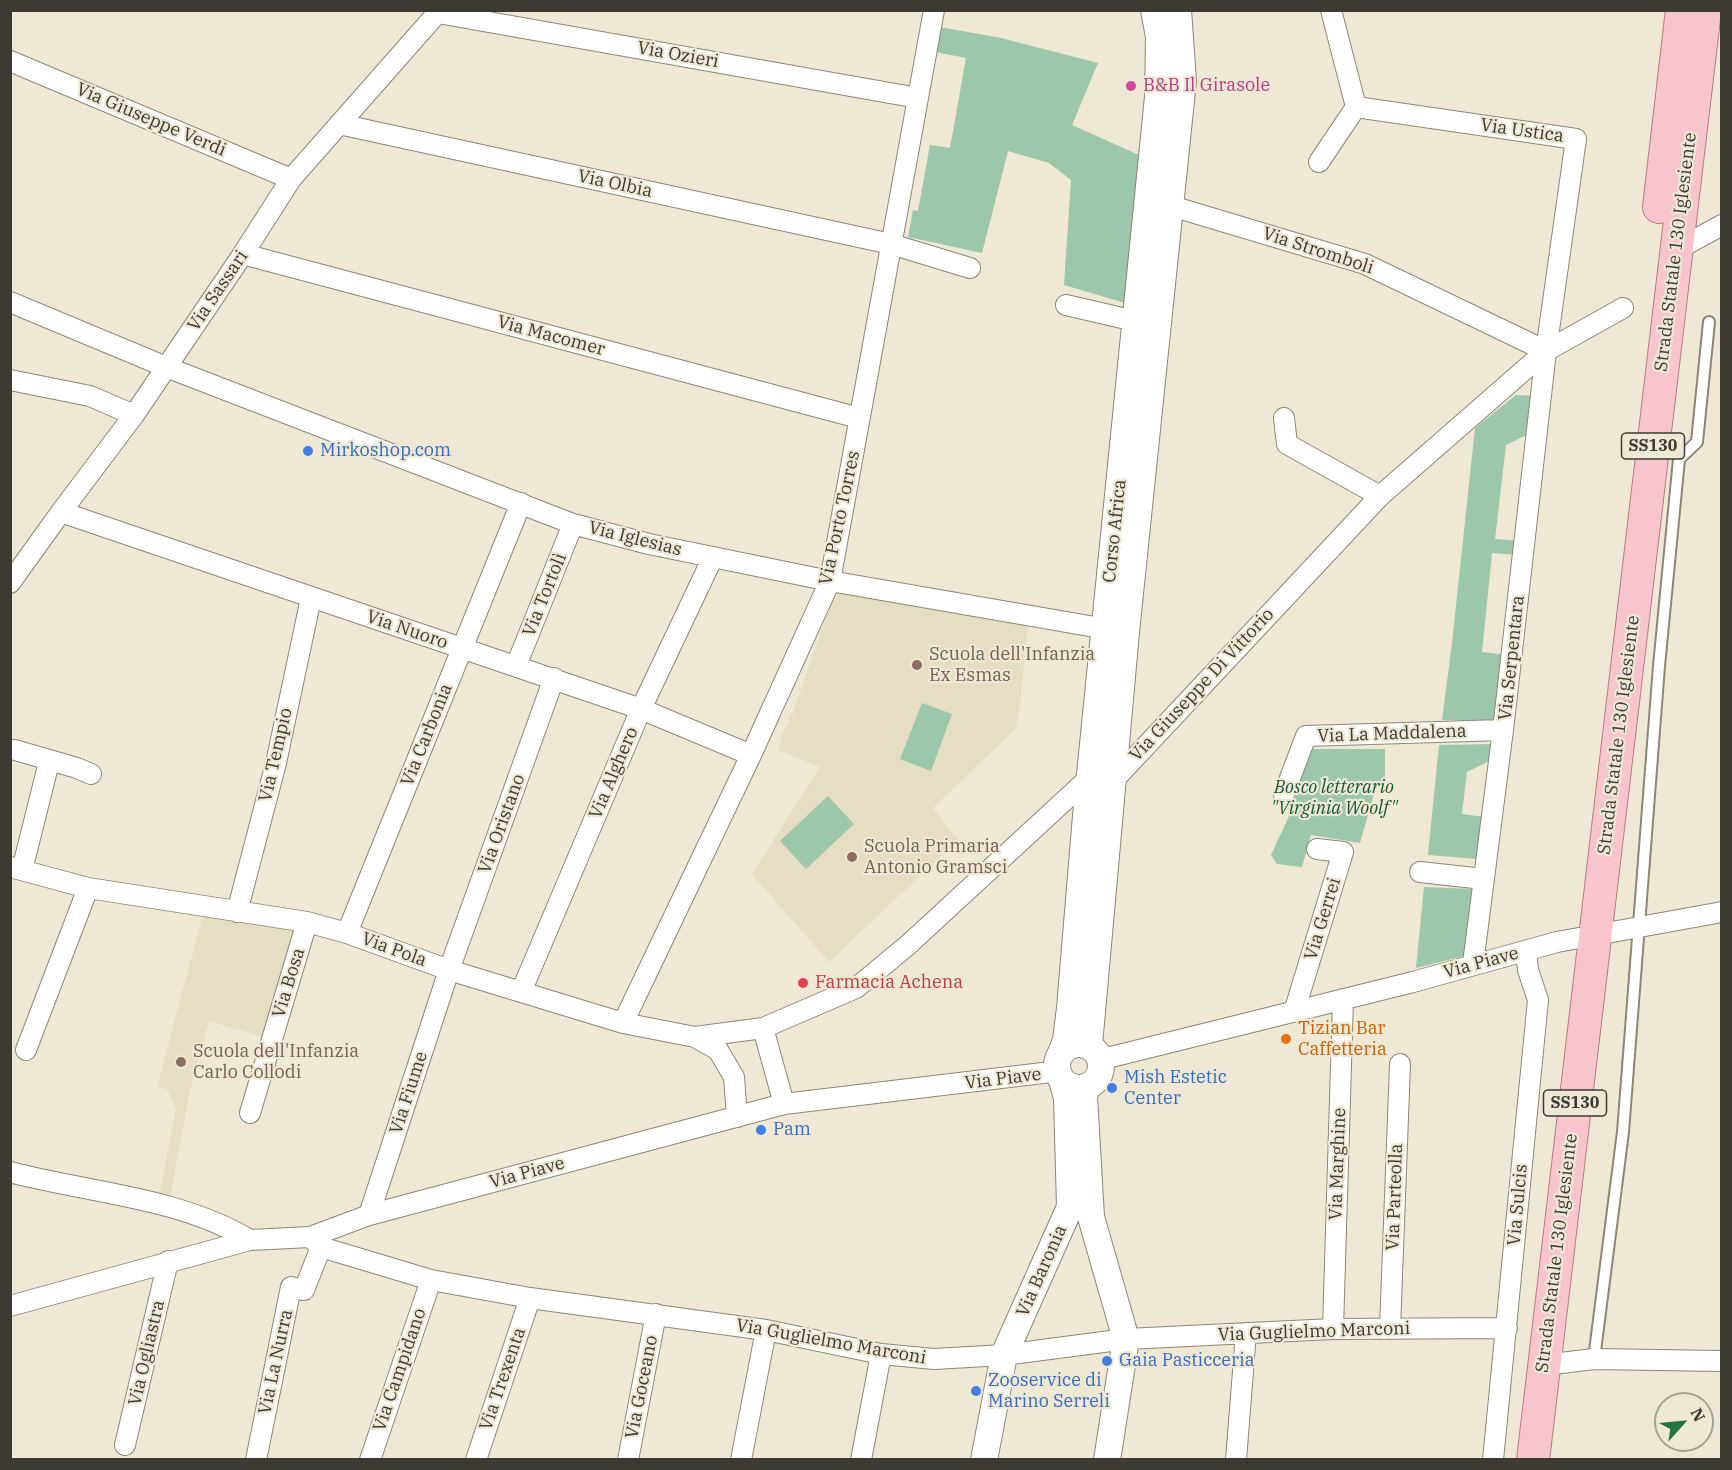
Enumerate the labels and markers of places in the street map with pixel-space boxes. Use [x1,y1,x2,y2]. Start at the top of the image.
place label: B&B Il Girasole [1143,75,1270,97]
marker: B&B Il Girasole [1124,79,1138,93]
place label: Mirkoshop.com [320,440,451,462]
marker: Mirkoshop.com [301,444,315,458]
place label: Scuola dell'Infanzia Ex Esmas [929,644,1095,686]
marker: Scuola dell'Infanzia Ex Esmas [910,658,924,672]
place label: Scuola Primaria Antonio Gramsci [864,836,1008,878]
marker: Scuola Primaria Antonio Gramsci [845,850,859,864]
place label: Farmacia Achena [815,972,963,994]
marker: Farmacia Achena [796,976,810,990]
place label: Tizian Bar Caffetteria [1298,1018,1387,1060]
marker: Tizian Bar Caffetteria [1279,1032,1293,1046]
place label: Scuola dell'Infanzia Carlo Collodi [193,1041,359,1084]
marker: Scuola dell'Infanzia Carlo Collodi [174,1055,188,1069]
place label: Mish Estetic Center [1124,1067,1227,1110]
marker: Mish Estetic Center [1105,1081,1119,1095]
place label: Pam [773,1119,811,1141]
marker: Pam [754,1123,768,1137]
place label: Gaia Pasticceria [1119,1350,1254,1372]
marker: Gaia Pasticceria [1100,1354,1114,1368]
place label: Zooservice di Marino Serreli [988,1370,1110,1412]
marker: Zooservice di Marino Serreli [969,1384,983,1398]

